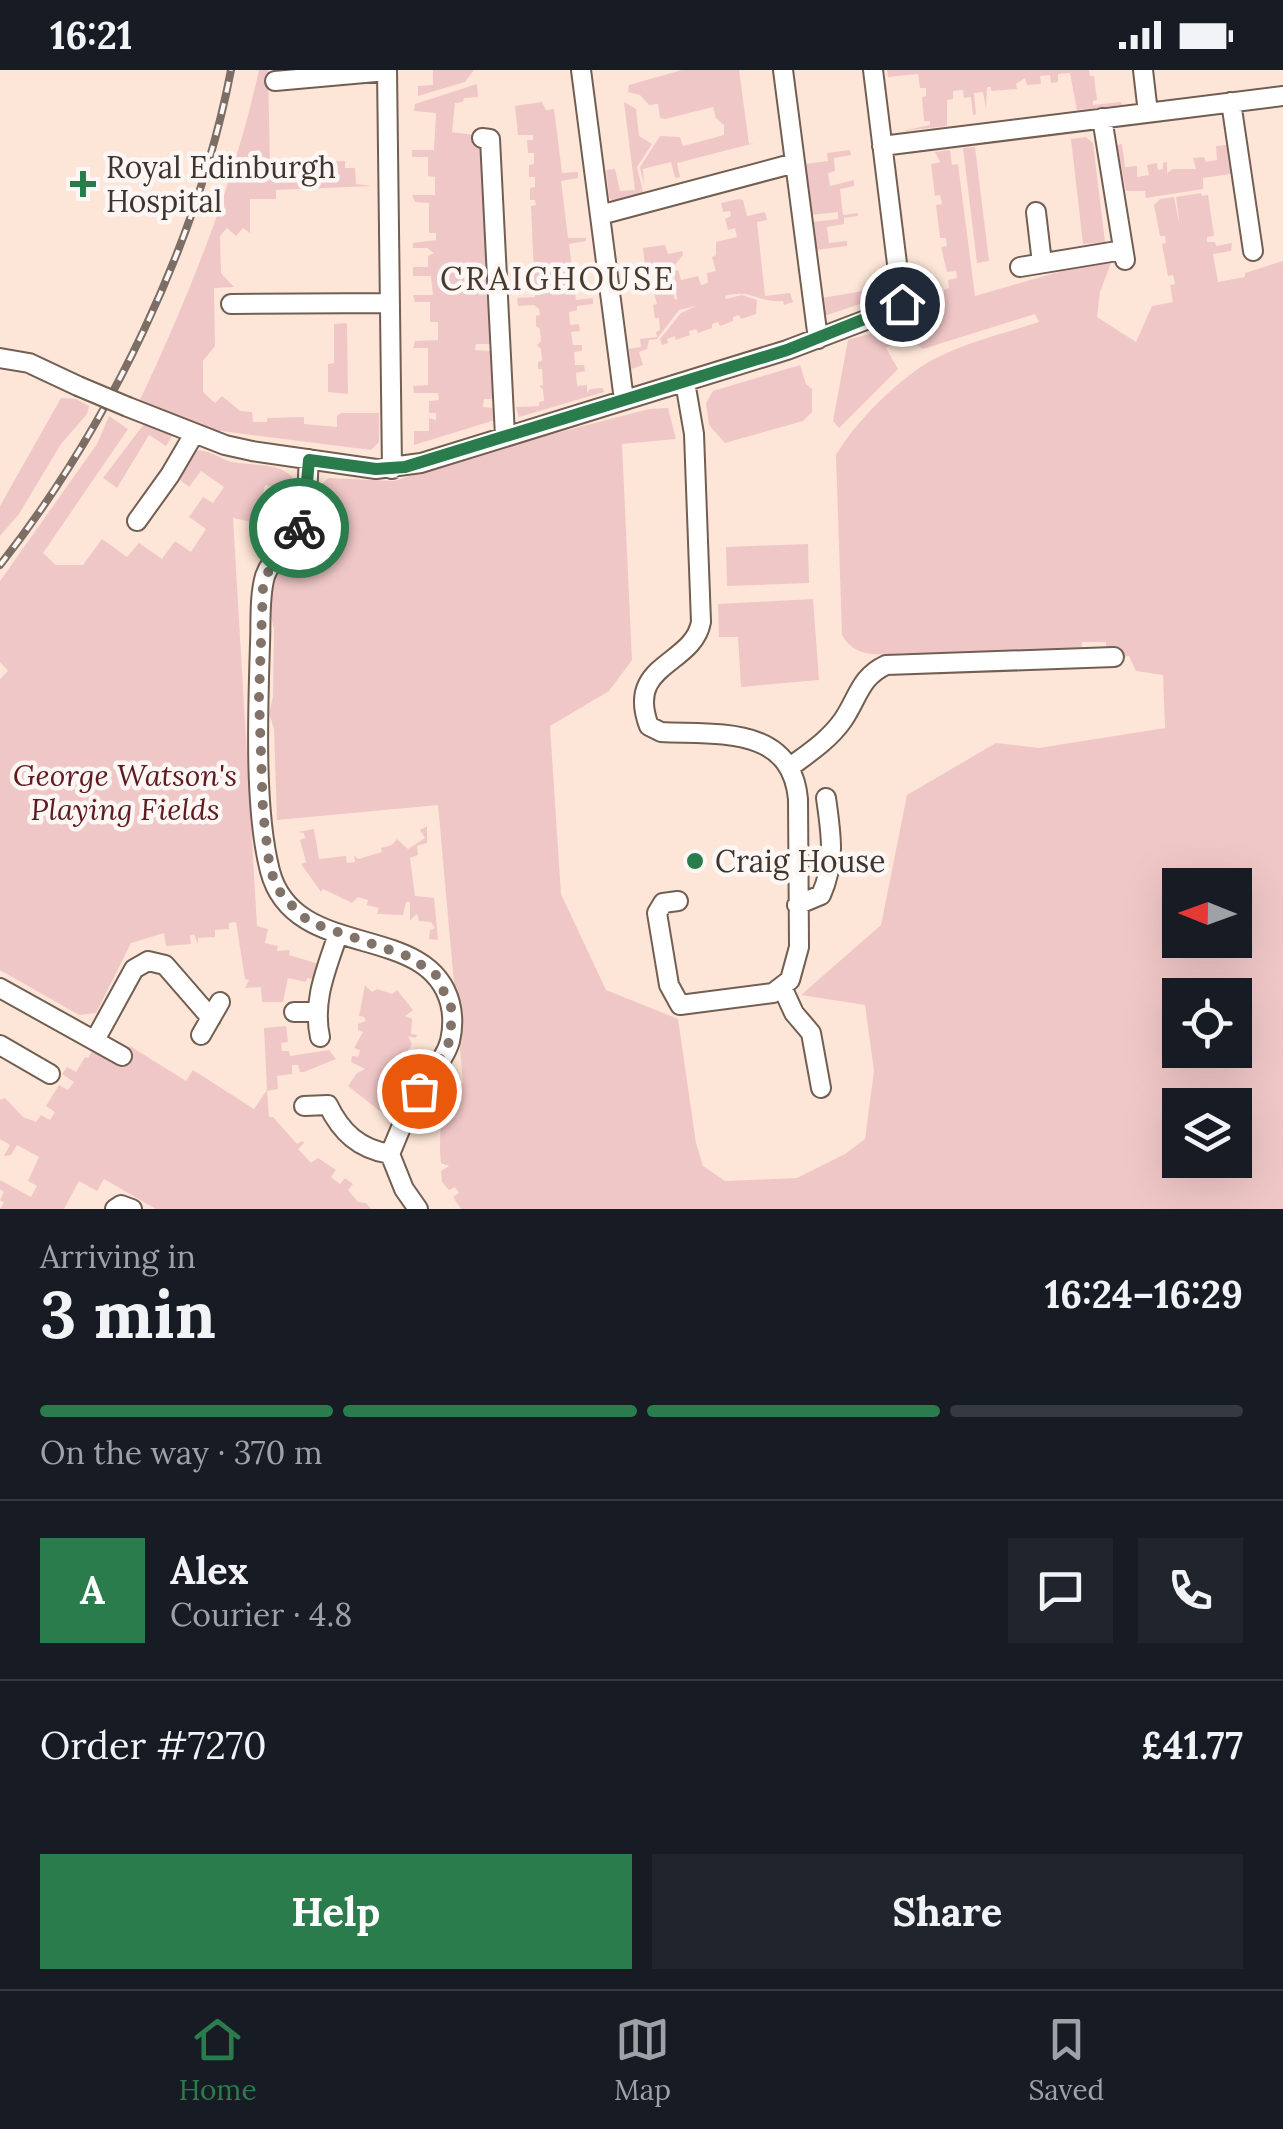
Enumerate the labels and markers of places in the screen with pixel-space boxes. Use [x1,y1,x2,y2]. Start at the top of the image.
place label: Royal Edinburgh Hospital [106,148,336,220]
marker: Royal Edinburgh Hospital [70,171,96,197]
pin [860,262,945,347]
place label: Craig House [715,842,886,881]
marker: Craig House [684,850,706,872]
pin [377,1049,462,1134]

